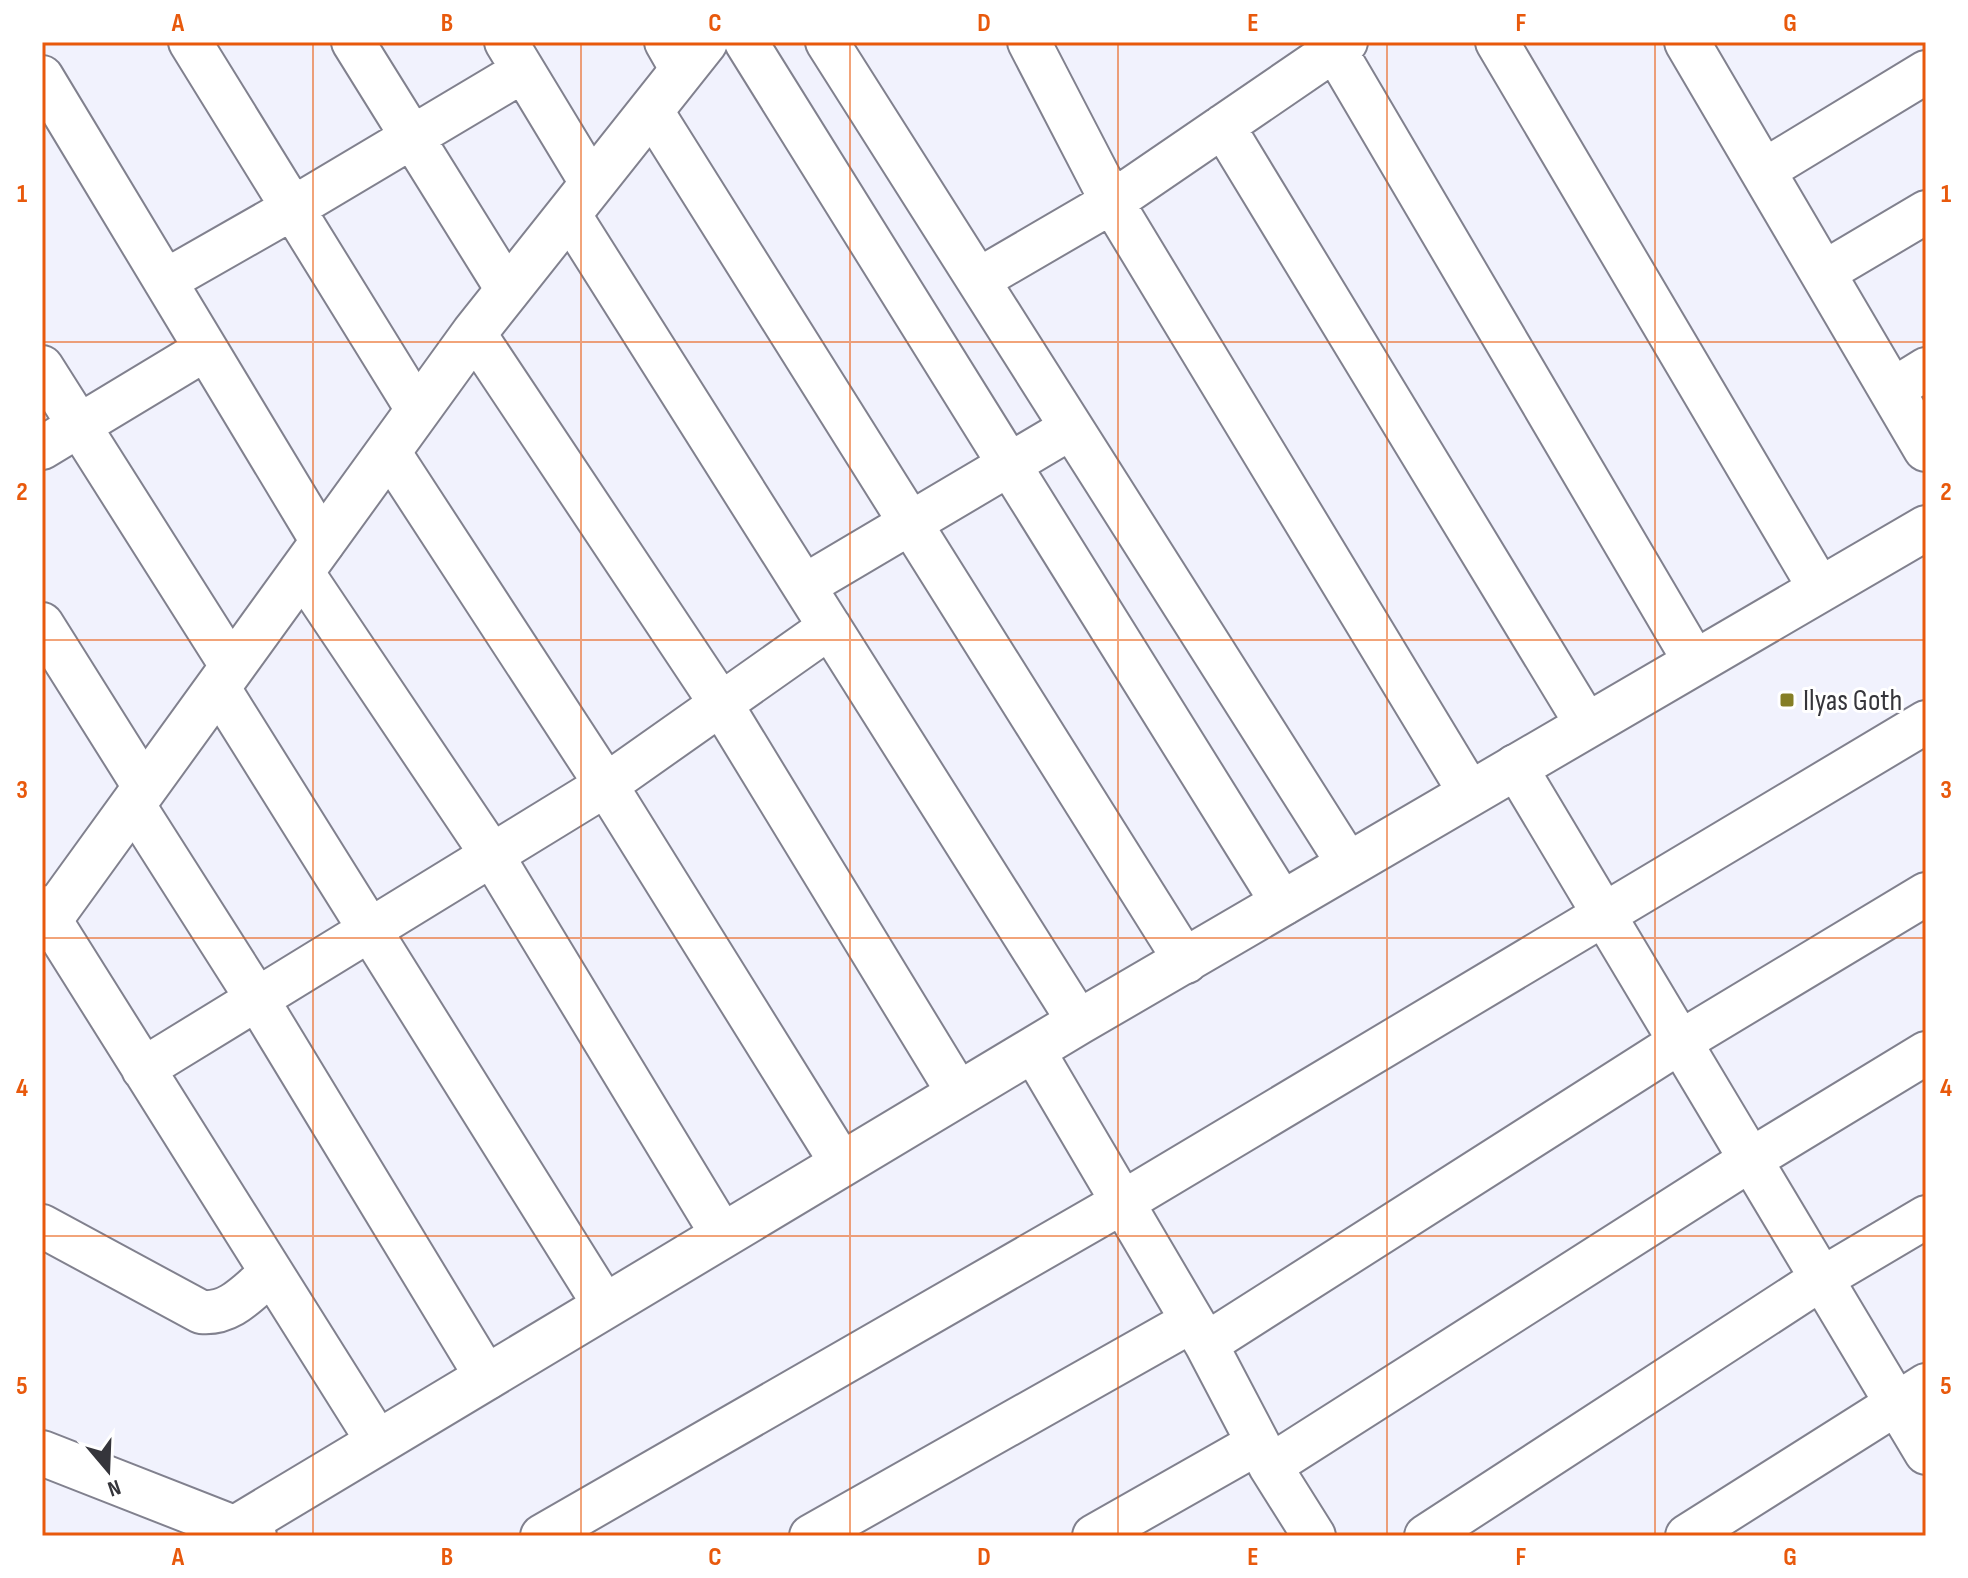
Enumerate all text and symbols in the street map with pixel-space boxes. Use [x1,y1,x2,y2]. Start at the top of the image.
text: A [171,8,185,39]
text: B [441,8,453,39]
text: C [708,8,722,39]
text: D [977,8,991,39]
text: E [1247,8,1259,39]
text: F [1516,8,1527,39]
text: G [1783,8,1797,39]
text: 1 [17,179,27,210]
text: 1 [1941,179,1951,210]
text: 2 [16,477,28,508]
text: 2 [1940,477,1952,508]
place label: Ilyas Goth [1803,683,1902,719]
marker: Ilyas Goth [1778,691,1796,709]
text: 3 [16,775,28,806]
text: 3 [1940,775,1952,806]
text: 4 [16,1073,28,1104]
text: 4 [1940,1073,1952,1104]
text: 5 [16,1371,28,1402]
text: 5 [1940,1371,1952,1402]
north arrow [68,1430,148,1510]
text: N [104,1473,124,1502]
text: A [171,1542,185,1573]
text: B [441,1542,453,1573]
text: C [708,1542,722,1573]
text: D [977,1542,991,1573]
text: E [1247,1542,1259,1573]
text: F [1516,1542,1527,1573]
text: G [1783,1542,1797,1573]

